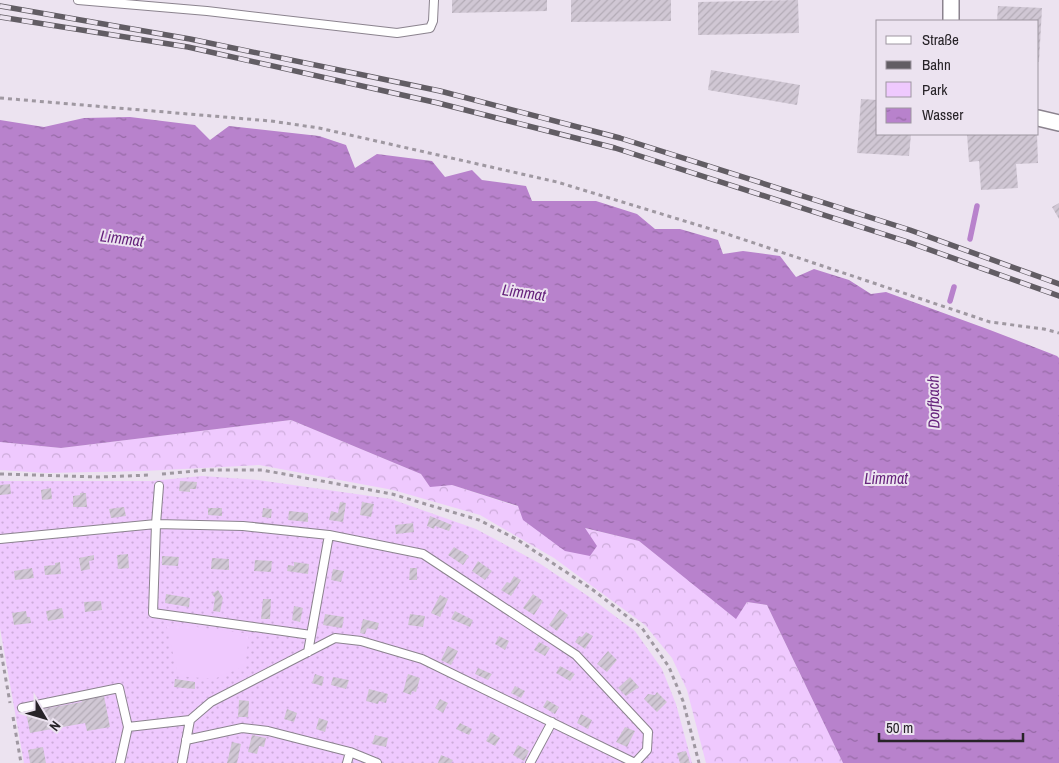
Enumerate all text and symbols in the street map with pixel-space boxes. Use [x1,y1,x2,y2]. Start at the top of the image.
legend [876,20,1039,135]
text: Straße [922,29,959,50]
text: Bahn [922,54,951,75]
text: Park [922,79,948,100]
text: Wasser [922,104,963,125]
water label: Limmat [99,224,145,252]
water label: Limmat [501,278,548,306]
water label: Dorfbach [922,375,944,429]
water label: Limmat [864,467,908,489]
north arrow [20,693,70,743]
scale bar [879,710,1023,742]
text: N [46,717,65,735]
text: 50 m [886,717,913,738]

